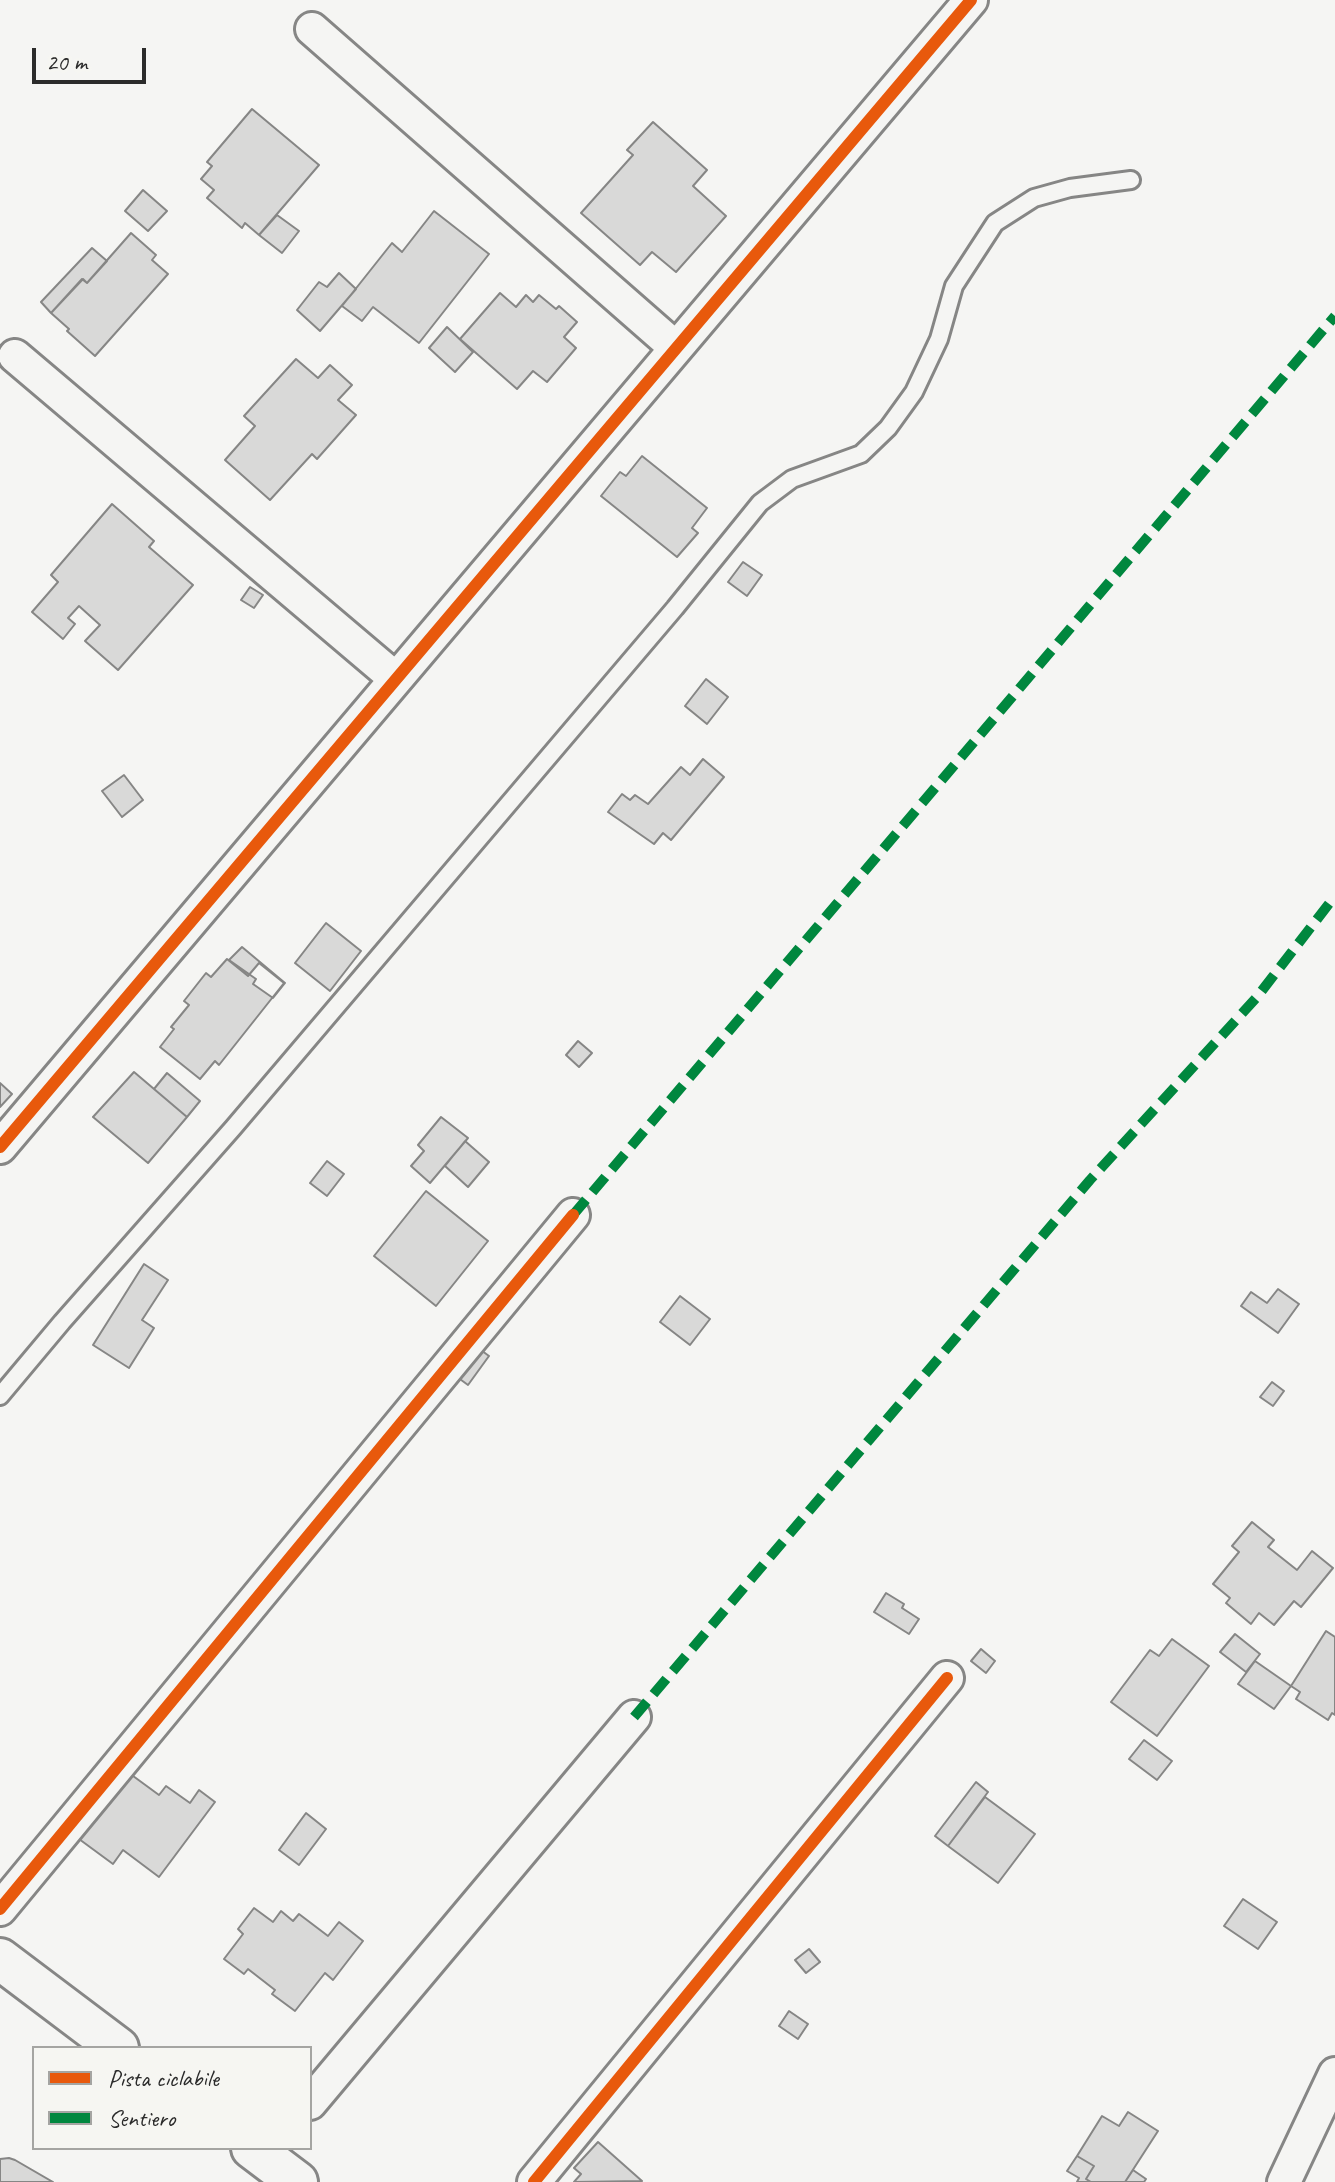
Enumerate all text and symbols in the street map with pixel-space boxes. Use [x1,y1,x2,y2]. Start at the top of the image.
scale bar [36,32,150,82]
text: 20 m [46,47,87,77]
legend [32,2046,312,2150]
text: Pista ciclabile [108,2063,219,2093]
text: Sentiero [108,2103,175,2133]

